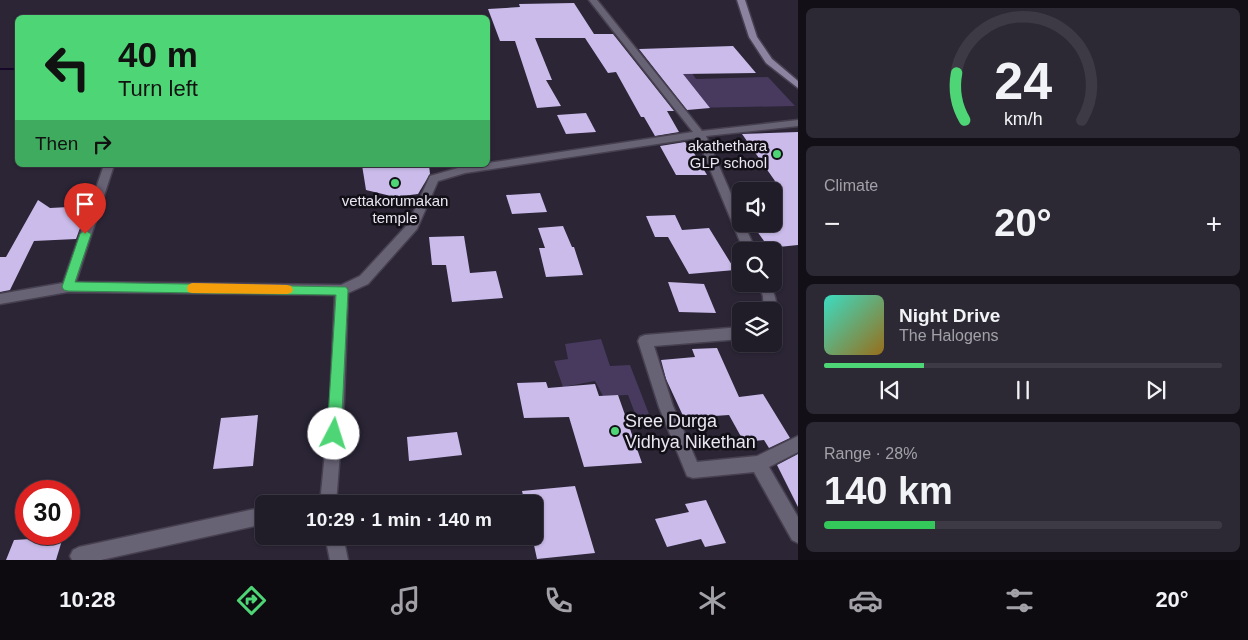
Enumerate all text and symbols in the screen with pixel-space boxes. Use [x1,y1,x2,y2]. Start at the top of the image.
icon: left [35,35,100,100]
text: 40 m [118,35,198,74]
text: 24 [994,52,1052,110]
text: Turn left [118,76,198,101]
text: km/h [1004,109,1042,129]
icon: right [88,130,116,158]
text: Then [35,133,78,154]
place label: akathethara GLP school [688,137,768,171]
marker: akathethara GLP school [771,148,783,160]
marker: vettakorumakan temple [389,177,401,189]
text: Climate [824,177,878,194]
map controls [732,182,782,352]
button: sound [732,182,782,232]
pin [64,183,106,234]
icon: arrive [71,190,99,218]
place label: vettakorumakan temple [342,192,448,226]
text: 20° [994,202,1052,244]
text: − [824,208,840,239]
text: + [1206,208,1222,239]
button: search [732,242,782,292]
button: layers [732,302,782,352]
text: Night Drive [899,305,1000,326]
text: The Halogens [899,327,999,344]
icon: previous [876,376,904,404]
icon: pause [1009,376,1037,404]
icon: next [1142,376,1170,404]
position arrow [307,407,359,459]
place label: Sree Durga Vidhya Nikethan [625,411,756,452]
marker: Sree Durga Vidhya Nikethan [609,425,621,437]
text: Range · 28% [824,445,917,462]
text: 140 km [824,470,953,512]
speed limit sign: 30 [15,480,80,545]
text: 10:29 · 1 min · 140 m [306,509,492,530]
icon: directions [234,583,269,618]
icon: music [388,583,423,618]
icon: phone [541,583,576,618]
icon: climate [695,583,730,618]
icon: car [848,583,883,618]
icon: filters [1002,583,1037,618]
text: 10:28 [59,587,116,612]
text: 20° [1155,587,1189,612]

